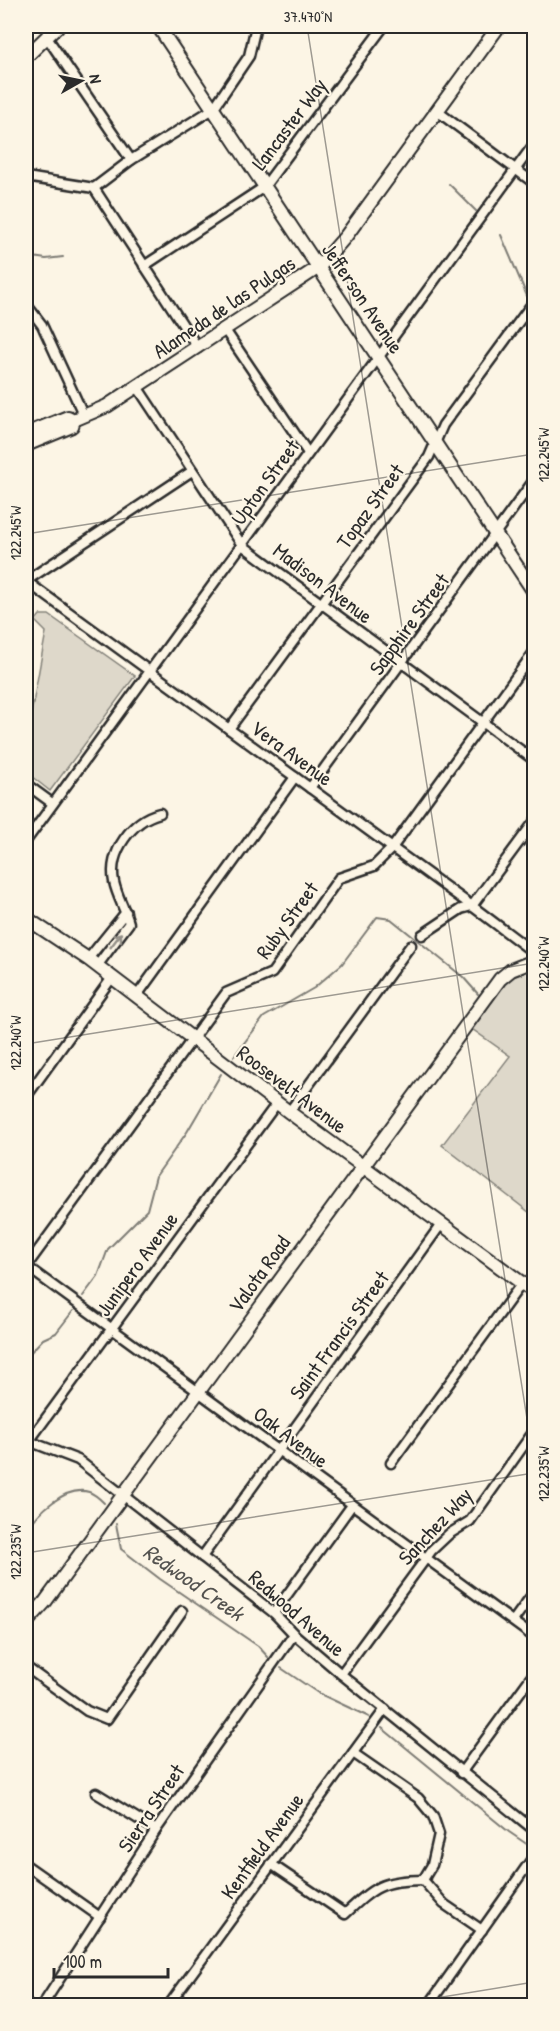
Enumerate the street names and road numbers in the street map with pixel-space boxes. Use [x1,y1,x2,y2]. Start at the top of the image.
street label: Lancaster Way [245,72,333,176]
street label: Jefferson Avenue [315,237,411,359]
street label: Alameda de las Pulgas [147,249,301,365]
street label: Upton Street [224,433,306,531]
street label: Topaz Street [329,457,411,554]
street label: Madison Avenue [267,536,379,630]
street label: Sapphire Street [362,567,456,681]
street label: Vera Avenue [245,713,339,793]
street label: Ruby Street [249,875,325,965]
street label: Roosevelt Avenue [231,1038,353,1140]
street label: Junipero Avenue [89,1206,185,1322]
street label: Valota Road [221,1230,297,1318]
street label: Saint Francis Street [282,1264,396,1405]
street label: Oak Avenue [248,1399,334,1475]
street label: Sanchez Way [391,1481,479,1571]
street label: Redwood Avenue [243,1563,351,1663]
street label: Sierra Street [111,1757,192,1858]
street label: Kentfield Avenue [214,1787,310,1905]

